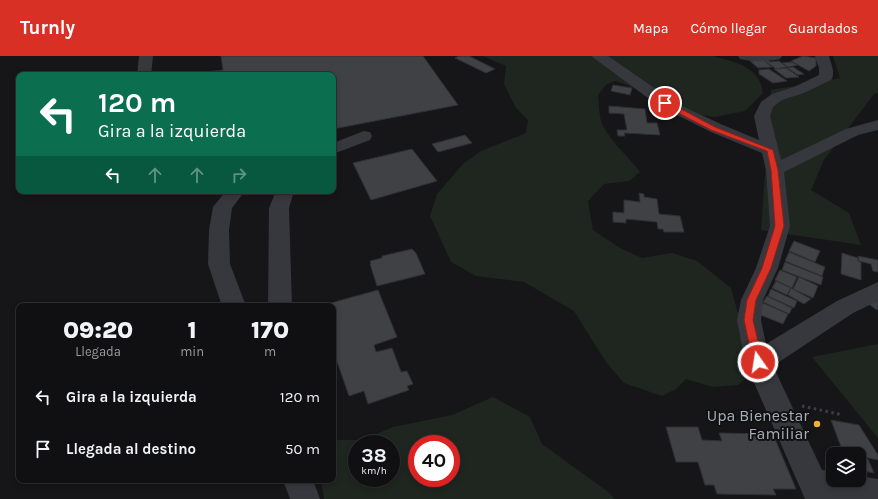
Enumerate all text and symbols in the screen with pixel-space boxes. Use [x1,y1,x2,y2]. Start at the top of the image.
text: Turnly [20,17,75,39]
text: Mapa [633,20,668,37]
text: Cómo llegar [690,20,766,37]
text: Guardados [788,20,858,37]
text: 120 m [98,86,176,119]
pin [648,86,682,120]
icon: left [32,88,84,140]
icon: arrive [654,92,676,114]
text: Gira a la izquierda [98,120,246,142]
icon: left [102,164,124,186]
icon: ahead [144,164,166,186]
icon: ahead [186,164,208,186]
icon: right [228,164,250,186]
text: 09:20 [63,316,133,344]
text: 1 [188,316,197,344]
text: 170 [251,316,289,344]
position arrow [737,341,779,383]
text: Llegada [75,344,121,359]
text: min [180,344,204,359]
text: m [264,344,276,359]
icon: left [32,386,54,408]
text: Gira a la izquierda [66,388,197,406]
text: 120 m [280,388,320,406]
place label: Upa Bienestar Familiar [707,406,809,443]
marker: Upa Bienestar Familiar [812,419,822,429]
speed limit sign: 40 [408,435,460,487]
icon: arrive [32,438,54,460]
text: Llegada al destino [66,440,196,458]
text: 50 m [285,440,320,458]
text: 38 [361,444,387,467]
map controls [826,447,866,487]
button: layers [826,447,866,487]
text: km/h [361,465,387,477]

